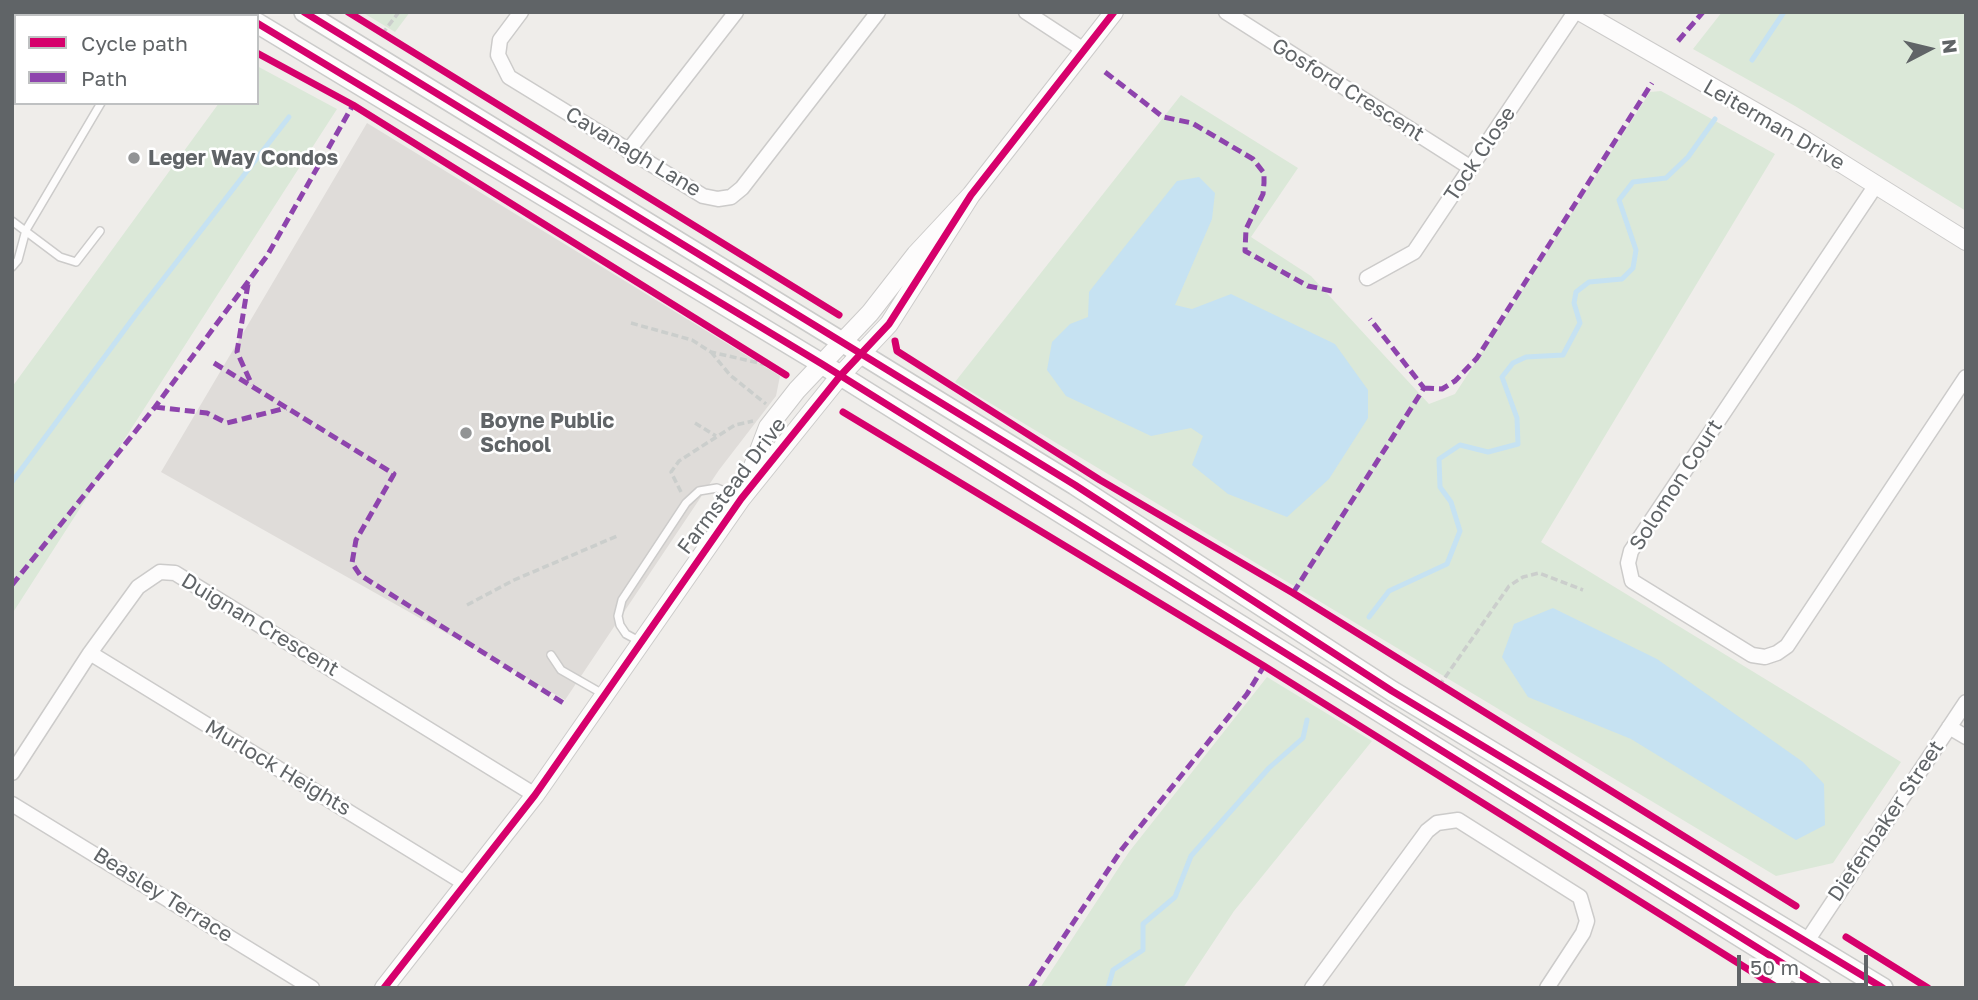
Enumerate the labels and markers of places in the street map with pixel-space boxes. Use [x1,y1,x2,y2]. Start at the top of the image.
place label: Leger Way Condos [148,145,338,171]
marker: Leger Way Condos [126,150,142,166]
place label: Boyne Public School [480,408,614,458]
marker: Boyne Public School [458,425,474,441]

